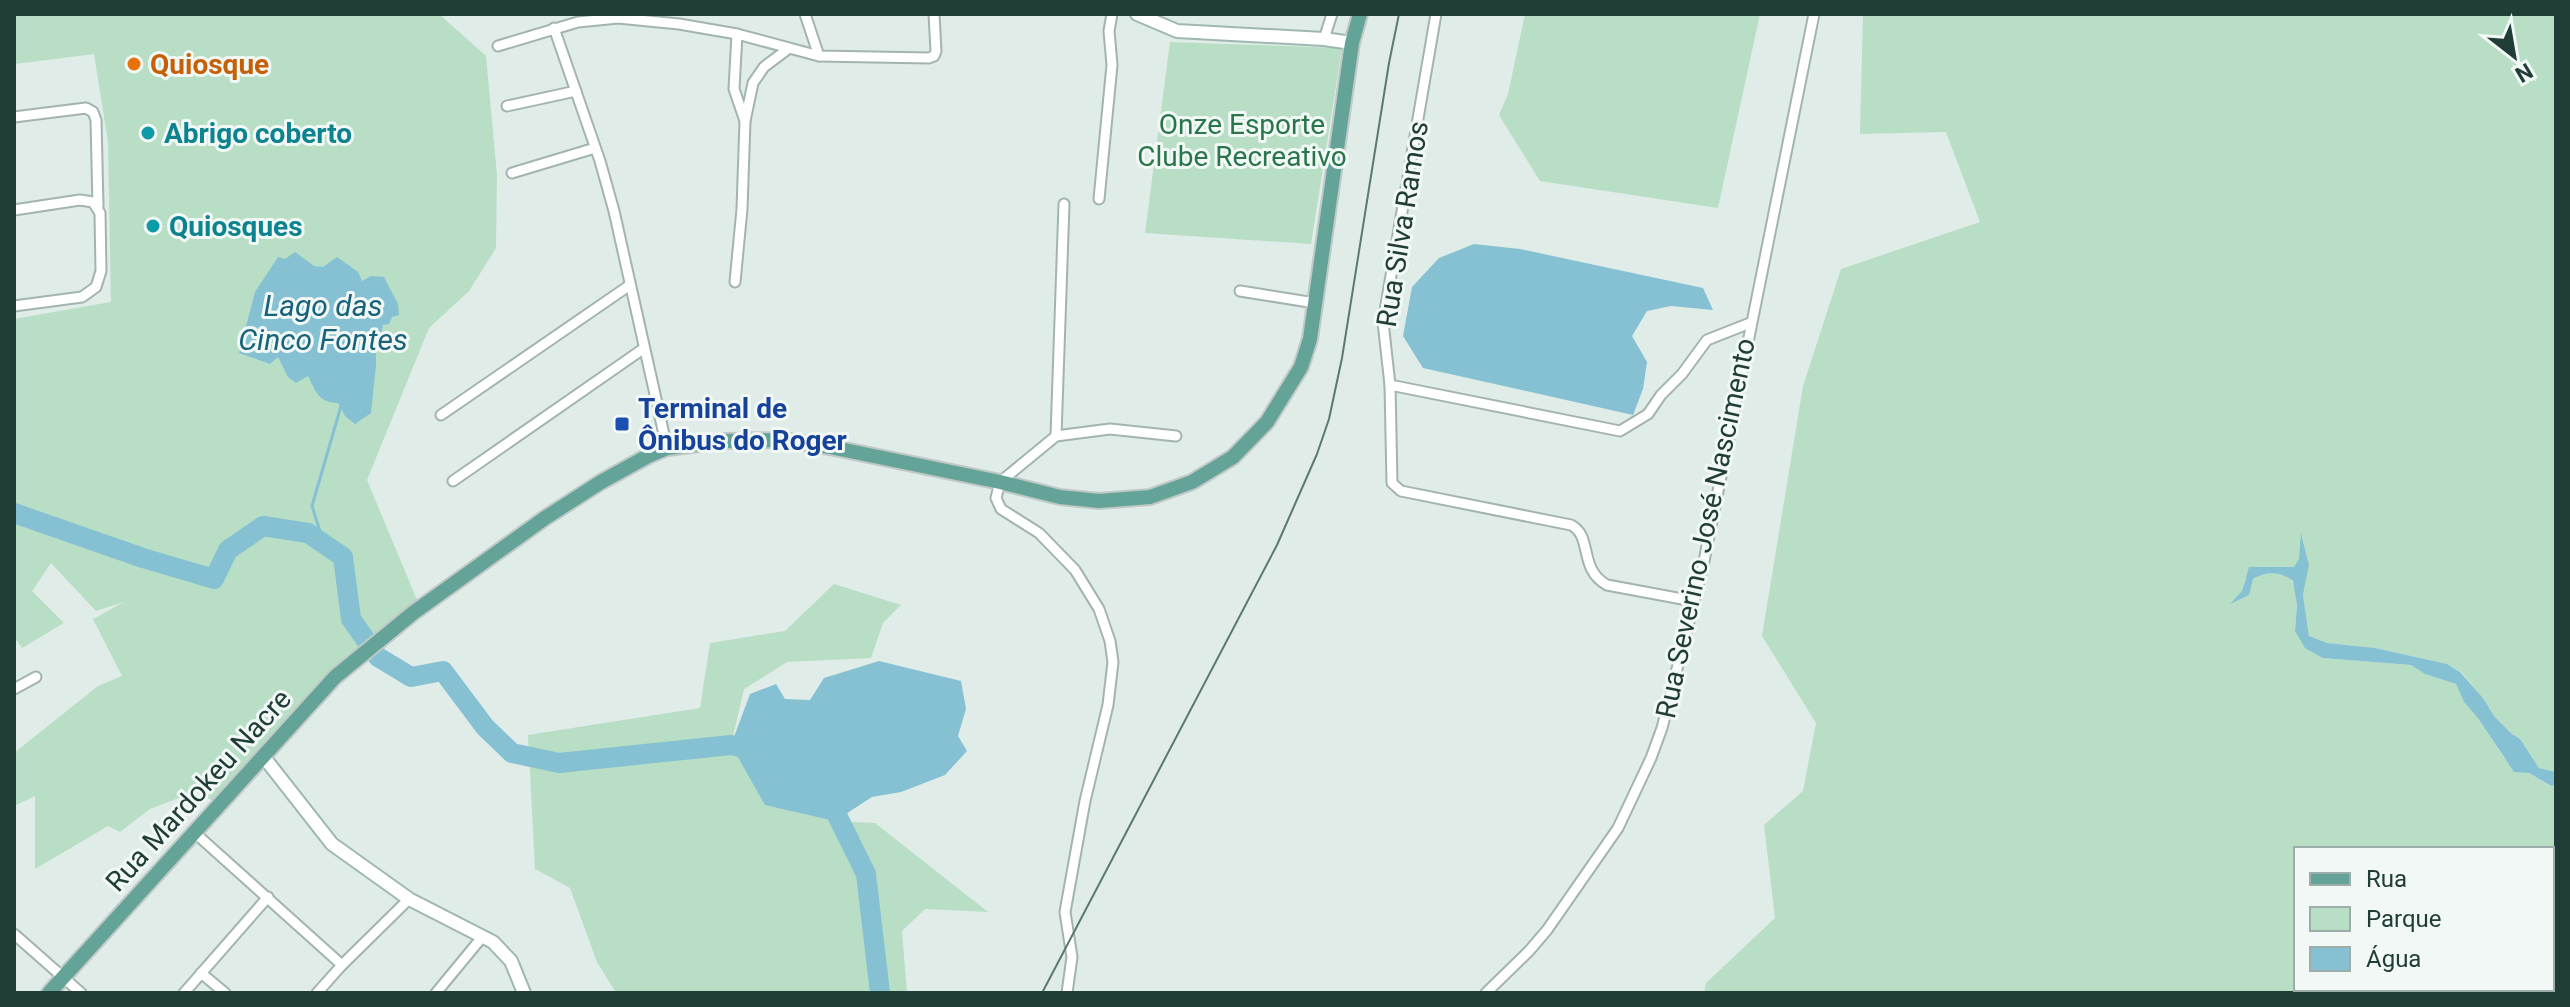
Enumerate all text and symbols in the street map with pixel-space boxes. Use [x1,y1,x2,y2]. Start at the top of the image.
north arrow [2474,16,2554,96]
place label: Quiosque [150,48,269,81]
marker: Quiosque [125,55,143,73]
text: N [2511,58,2537,87]
park label: Onze Esporte Clube Recreativo [1137,108,1347,173]
place label: Abrigo coberto [164,117,352,150]
street label: Rua Silva Ramos [1370,119,1435,329]
marker: Abrigo coberto [139,124,157,142]
place label: Quiosques [169,210,303,243]
marker: Quiosques [144,217,162,235]
water label: Lago das Cinco Fontes [238,288,408,357]
street label: Rua Severino José Nascimento [1649,335,1762,721]
place label: Terminal de Ônibus do Roger [638,392,847,457]
marker: Terminal de Ônibus do Roger [613,415,631,433]
street label: Rua Mardokeu Nacre [99,682,298,898]
legend [2294,847,2554,991]
text: Rua [2366,865,2407,893]
text: Parque [2366,905,2442,933]
text: Água [2366,945,2421,973]

